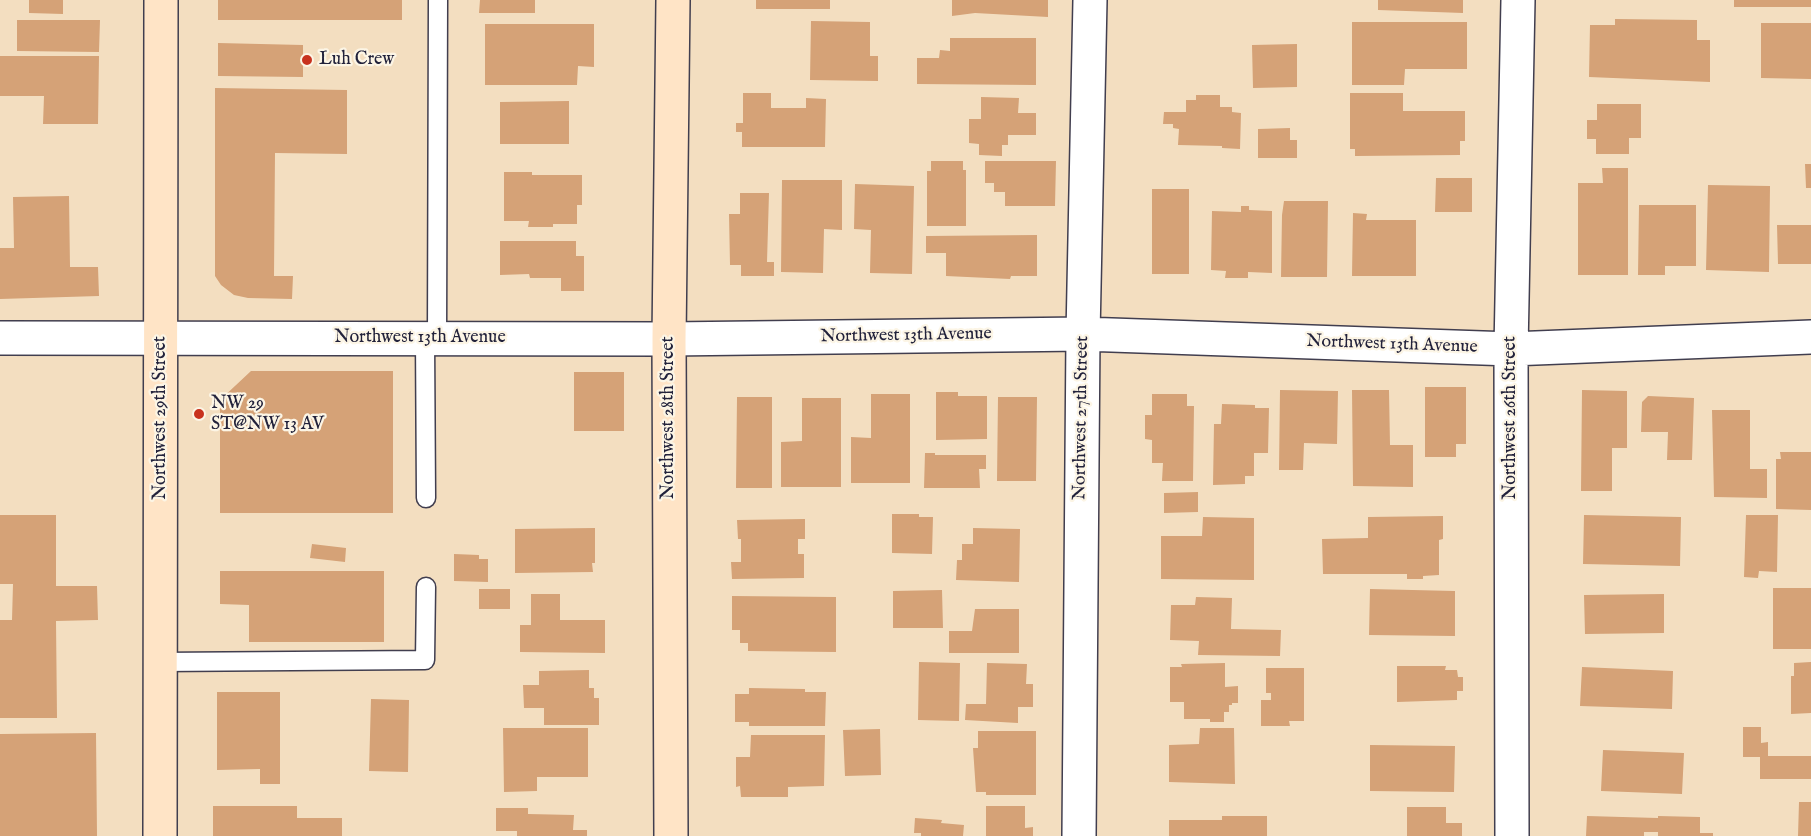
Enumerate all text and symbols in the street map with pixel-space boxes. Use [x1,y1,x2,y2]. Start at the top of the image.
place label: Luh Crew [319,49,394,71]
marker: Luh Crew [300,53,314,67]
street label: Northwest 13th Avenue [820,324,992,348]
street label: Northwest 13th Avenue [334,327,506,349]
street label: Northwest 13th Avenue [1306,331,1478,359]
street label: Northwest 29th Street [150,336,172,500]
street label: Northwest 28th Street [658,336,680,500]
street label: Northwest 27th Street [1070,336,1094,500]
street label: Northwest 26th Street [1500,336,1522,500]
place label: NW 29 ST@NW 13 AV [211,393,324,436]
marker: NW 29 ST@NW 13 AV [192,407,206,421]

